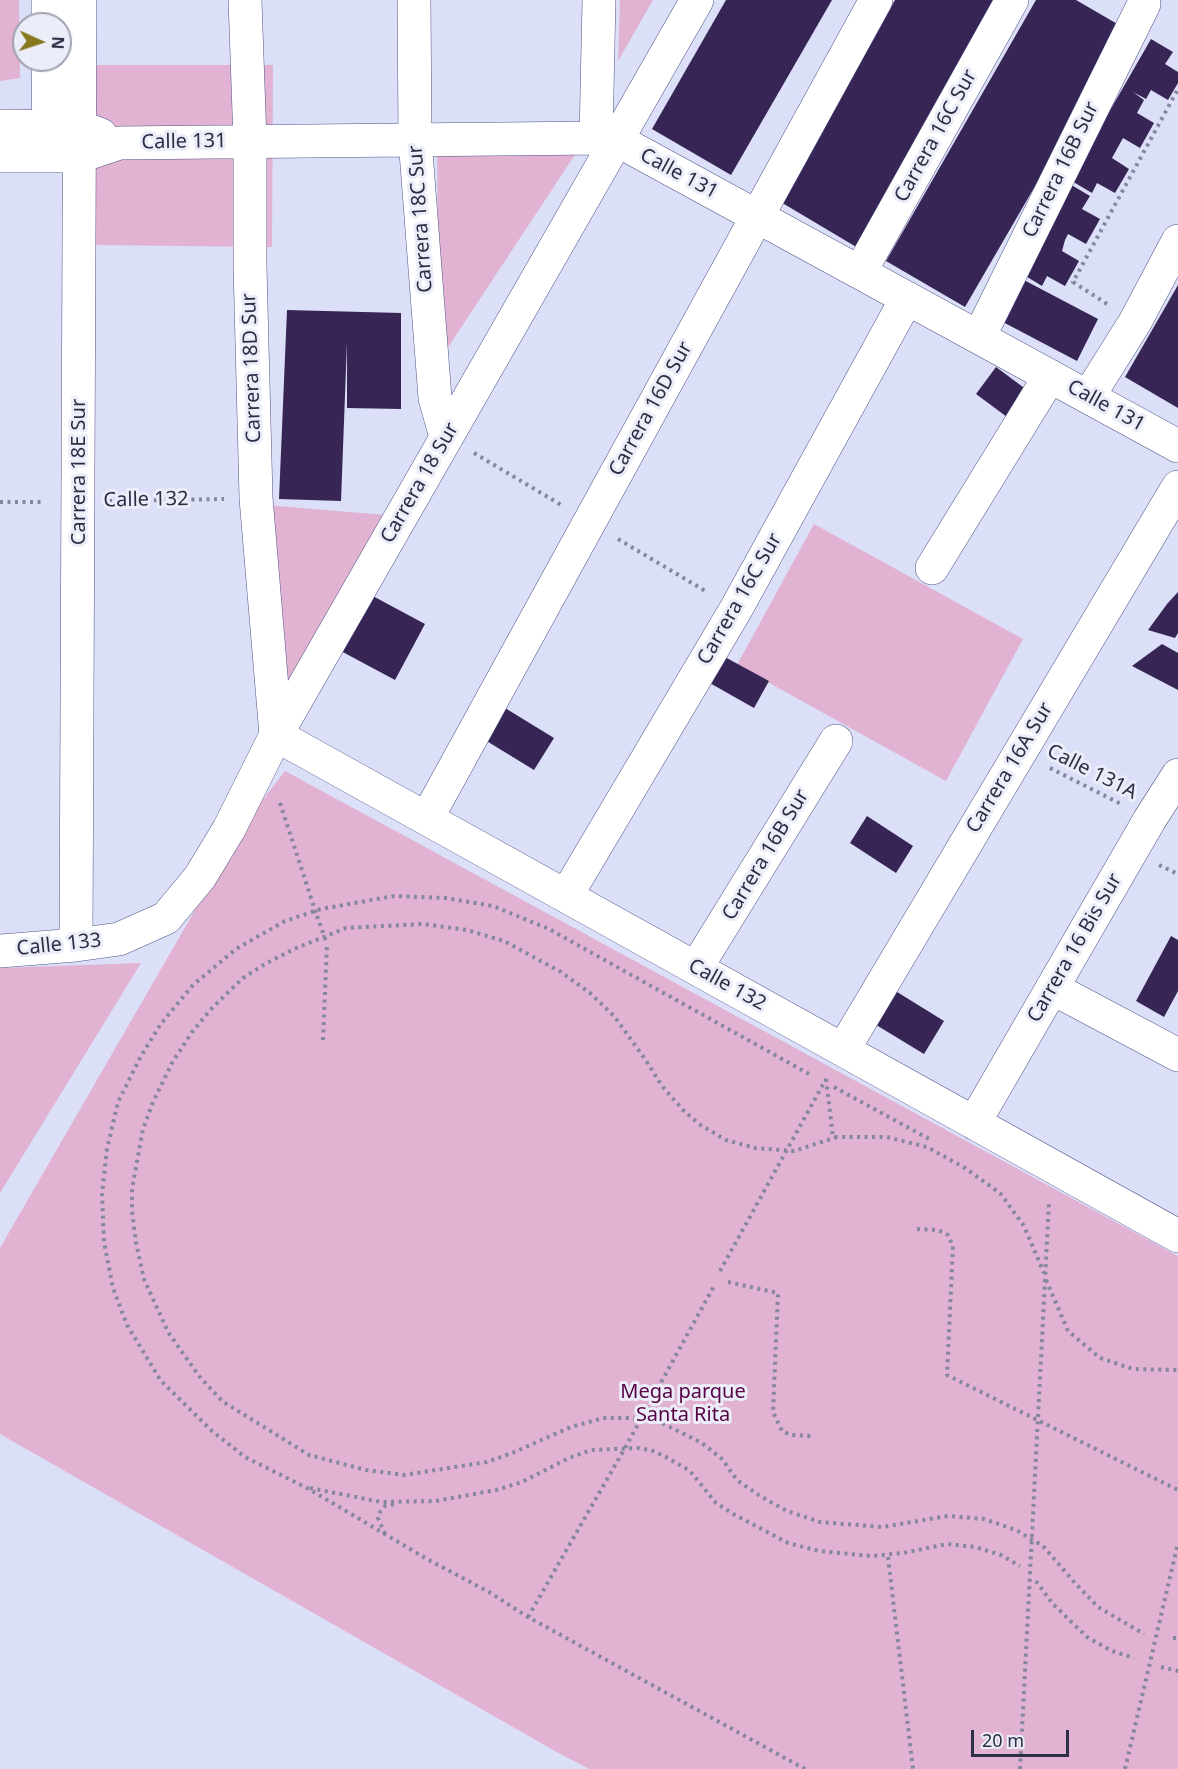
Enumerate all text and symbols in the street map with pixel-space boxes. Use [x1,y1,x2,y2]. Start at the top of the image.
north arrow [12,12,72,72]
text: N [47,36,69,50]
street label: Carrera 16C Sur [890,66,982,206]
street label: Carrera 16B Sur [1018,98,1104,242]
street label: Calle 131 [141,129,227,155]
street label: Calle 131 [636,143,722,205]
street label: Carrera 18C Sur [404,144,438,294]
street label: Carrera 18D Sur [237,293,267,443]
street label: Carrera 16D Sur [604,338,698,480]
street label: Calle 131 [1063,375,1149,437]
street label: Carrera 18E Sur [67,399,91,545]
street label: Carrera 18 Sur [376,418,464,548]
street label: Calle 132 [103,487,189,513]
street label: Carrera 16C Sur [693,529,787,669]
street label: Carrera 16A Sur [962,698,1058,838]
street label: Calle 131A [1043,739,1141,805]
street label: Carrera 16B Sur [718,785,814,925]
street label: Carrera 16 Bis Sur [1023,869,1127,1027]
street label: Calle 133 [15,929,103,961]
street label: Calle 132 [684,954,770,1016]
park label: Mega parque Santa Rita [620,1380,746,1427]
scale bar [974,1718,1072,1756]
text: 20 m [982,1728,1024,1752]

